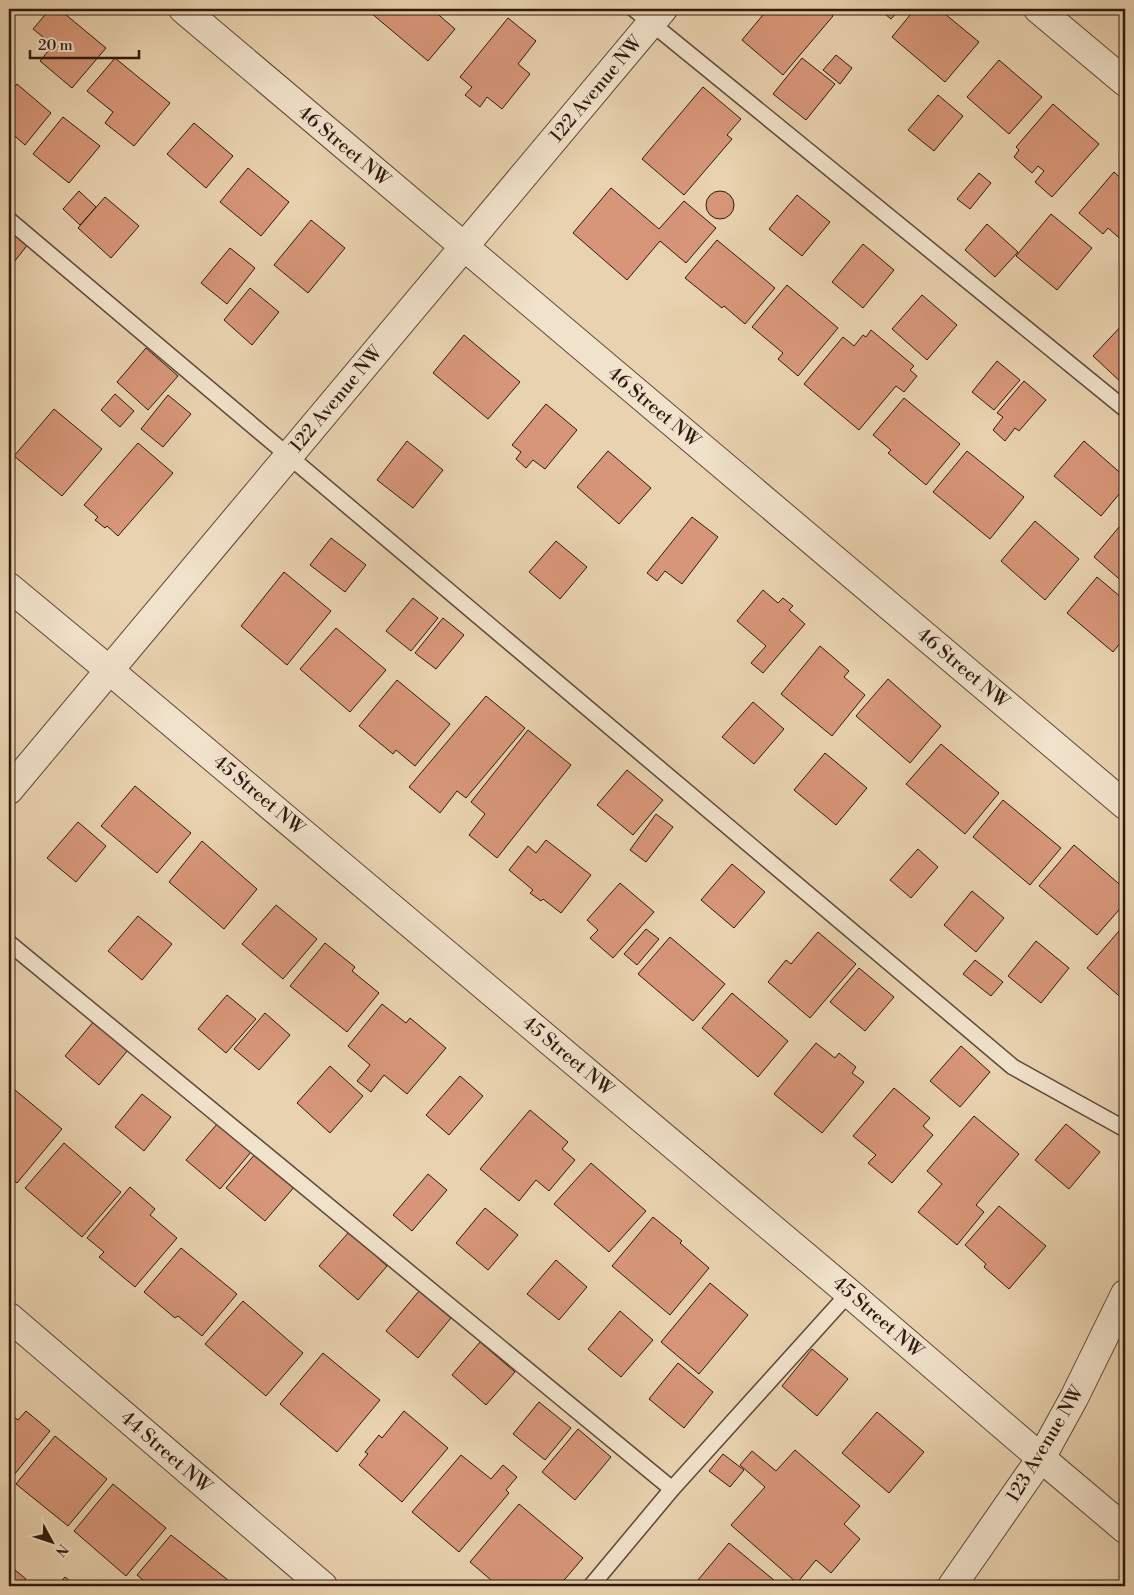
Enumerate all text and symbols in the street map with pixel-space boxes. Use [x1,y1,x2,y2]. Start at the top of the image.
scale bar [30,28,139,60]
street label: 122 Avenue NW [544,30,648,147]
text: 20 m [38,36,73,55]
street label: 46 Street NW [293,100,396,192]
street label: 122 Avenue NW [284,340,388,457]
street label: 46 Street NW [603,361,706,453]
street label: 46 Street NW [912,622,1015,714]
street label: 45 Street NW [208,750,310,841]
street label: 45 Street NW [517,1011,619,1102]
street label: 45 Street NW [828,1271,929,1363]
street label: 123 Avenue NW [1001,1381,1090,1507]
street label: 44 Street NW [115,1406,217,1499]
north arrow [28,1518,78,1568]
text: N [51,1540,72,1560]

